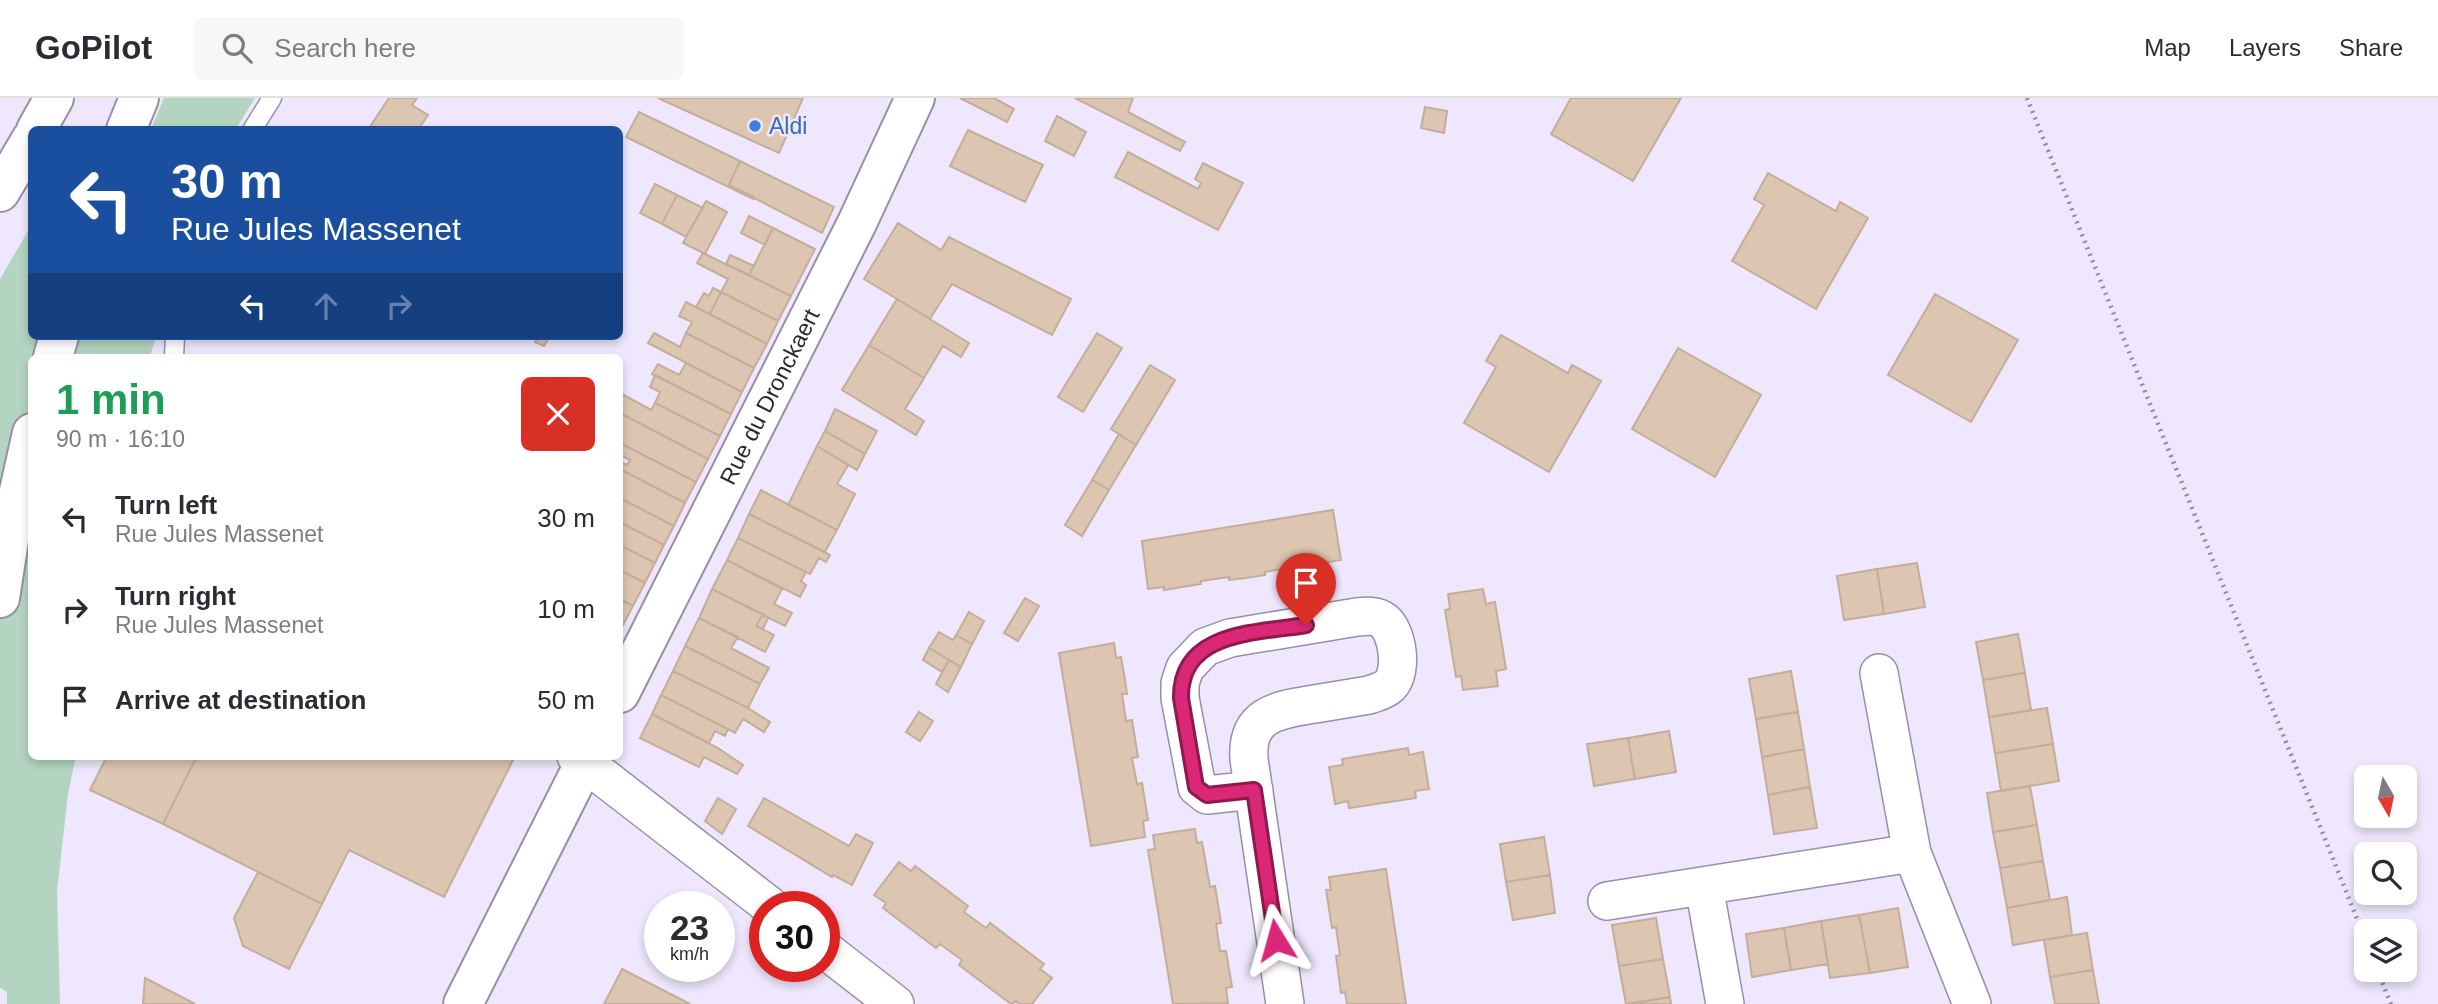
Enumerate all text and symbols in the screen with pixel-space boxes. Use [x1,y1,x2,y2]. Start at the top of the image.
search box [194,17,684,80]
text: GoPilot [35,29,152,66]
icon: search [218,29,256,67]
text: Search here [274,33,416,63]
text: Map [2144,34,2191,61]
text: Layers [2229,34,2301,61]
text: Share [2339,34,2403,61]
place label: Aldi [769,113,807,139]
marker: Aldi [747,118,763,134]
icon: left [56,154,147,245]
text: 30 m [171,154,283,208]
text: Rue Jules Massenet [171,211,461,247]
icon: left [234,287,272,325]
icon: ahead [307,287,345,325]
icon: right [380,287,418,325]
street label: Rue du Dronckaert [714,304,825,489]
text: 1 min [56,376,166,423]
button: close [521,377,595,451]
text: 90 m · 16:10 [56,426,185,452]
text: Turn left [115,490,217,520]
icon: left [56,500,94,538]
text: 30 m [537,503,595,533]
text: Rue Jules Massenet [115,521,323,547]
pin [1276,553,1336,625]
icon: arrive [1287,564,1325,602]
text: Turn right [115,581,236,611]
icon: right [56,591,94,629]
text: 10 m [537,594,595,624]
text: Rue Jules Massenet [115,612,323,638]
icon: arrive [56,682,94,720]
text: Arrive at destination [115,685,366,715]
text: 50 m [537,685,595,715]
north arrow [2354,765,2417,828]
map controls [2354,765,2417,982]
button: search [2354,842,2417,905]
speed limit sign: 30 [749,891,840,982]
position arrow [1239,903,1313,977]
text: 23 [670,908,709,947]
button: layers [2354,919,2417,982]
text: km/h [670,944,709,964]

